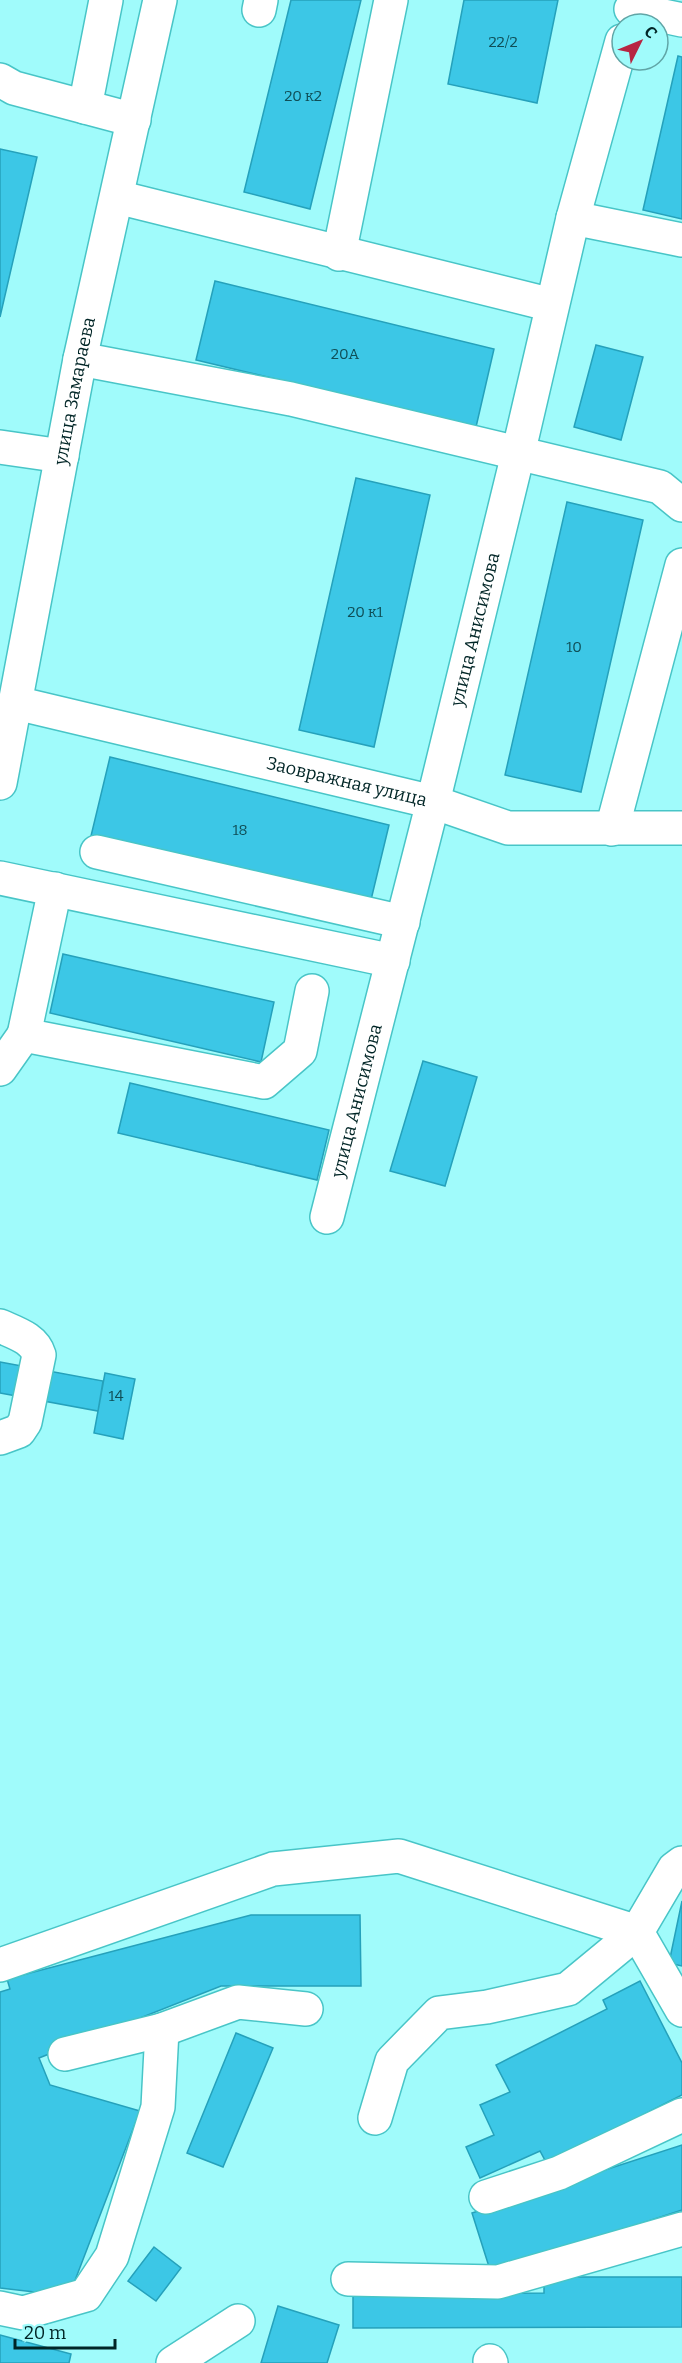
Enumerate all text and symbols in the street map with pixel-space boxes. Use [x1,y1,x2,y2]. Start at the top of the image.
north arrow [610,12,670,72]
text: С [640,22,661,42]
house number: 22/2 [488,33,518,51]
house number: 20 к2 [284,87,322,105]
street label: улица Замараева [49,315,100,468]
house number: 20А [331,345,360,363]
street label: улица Анисимова [446,550,505,710]
house number: 20 к1 [347,603,383,621]
house number: 10 [566,638,582,656]
street label: Заовражная улица [264,752,429,811]
house number: 18 [232,821,248,839]
street label: улица Анисимова [326,1021,387,1181]
house number: 14 [109,1387,124,1405]
scale bar [15,2312,116,2350]
text: 20 m [24,2322,66,2344]

